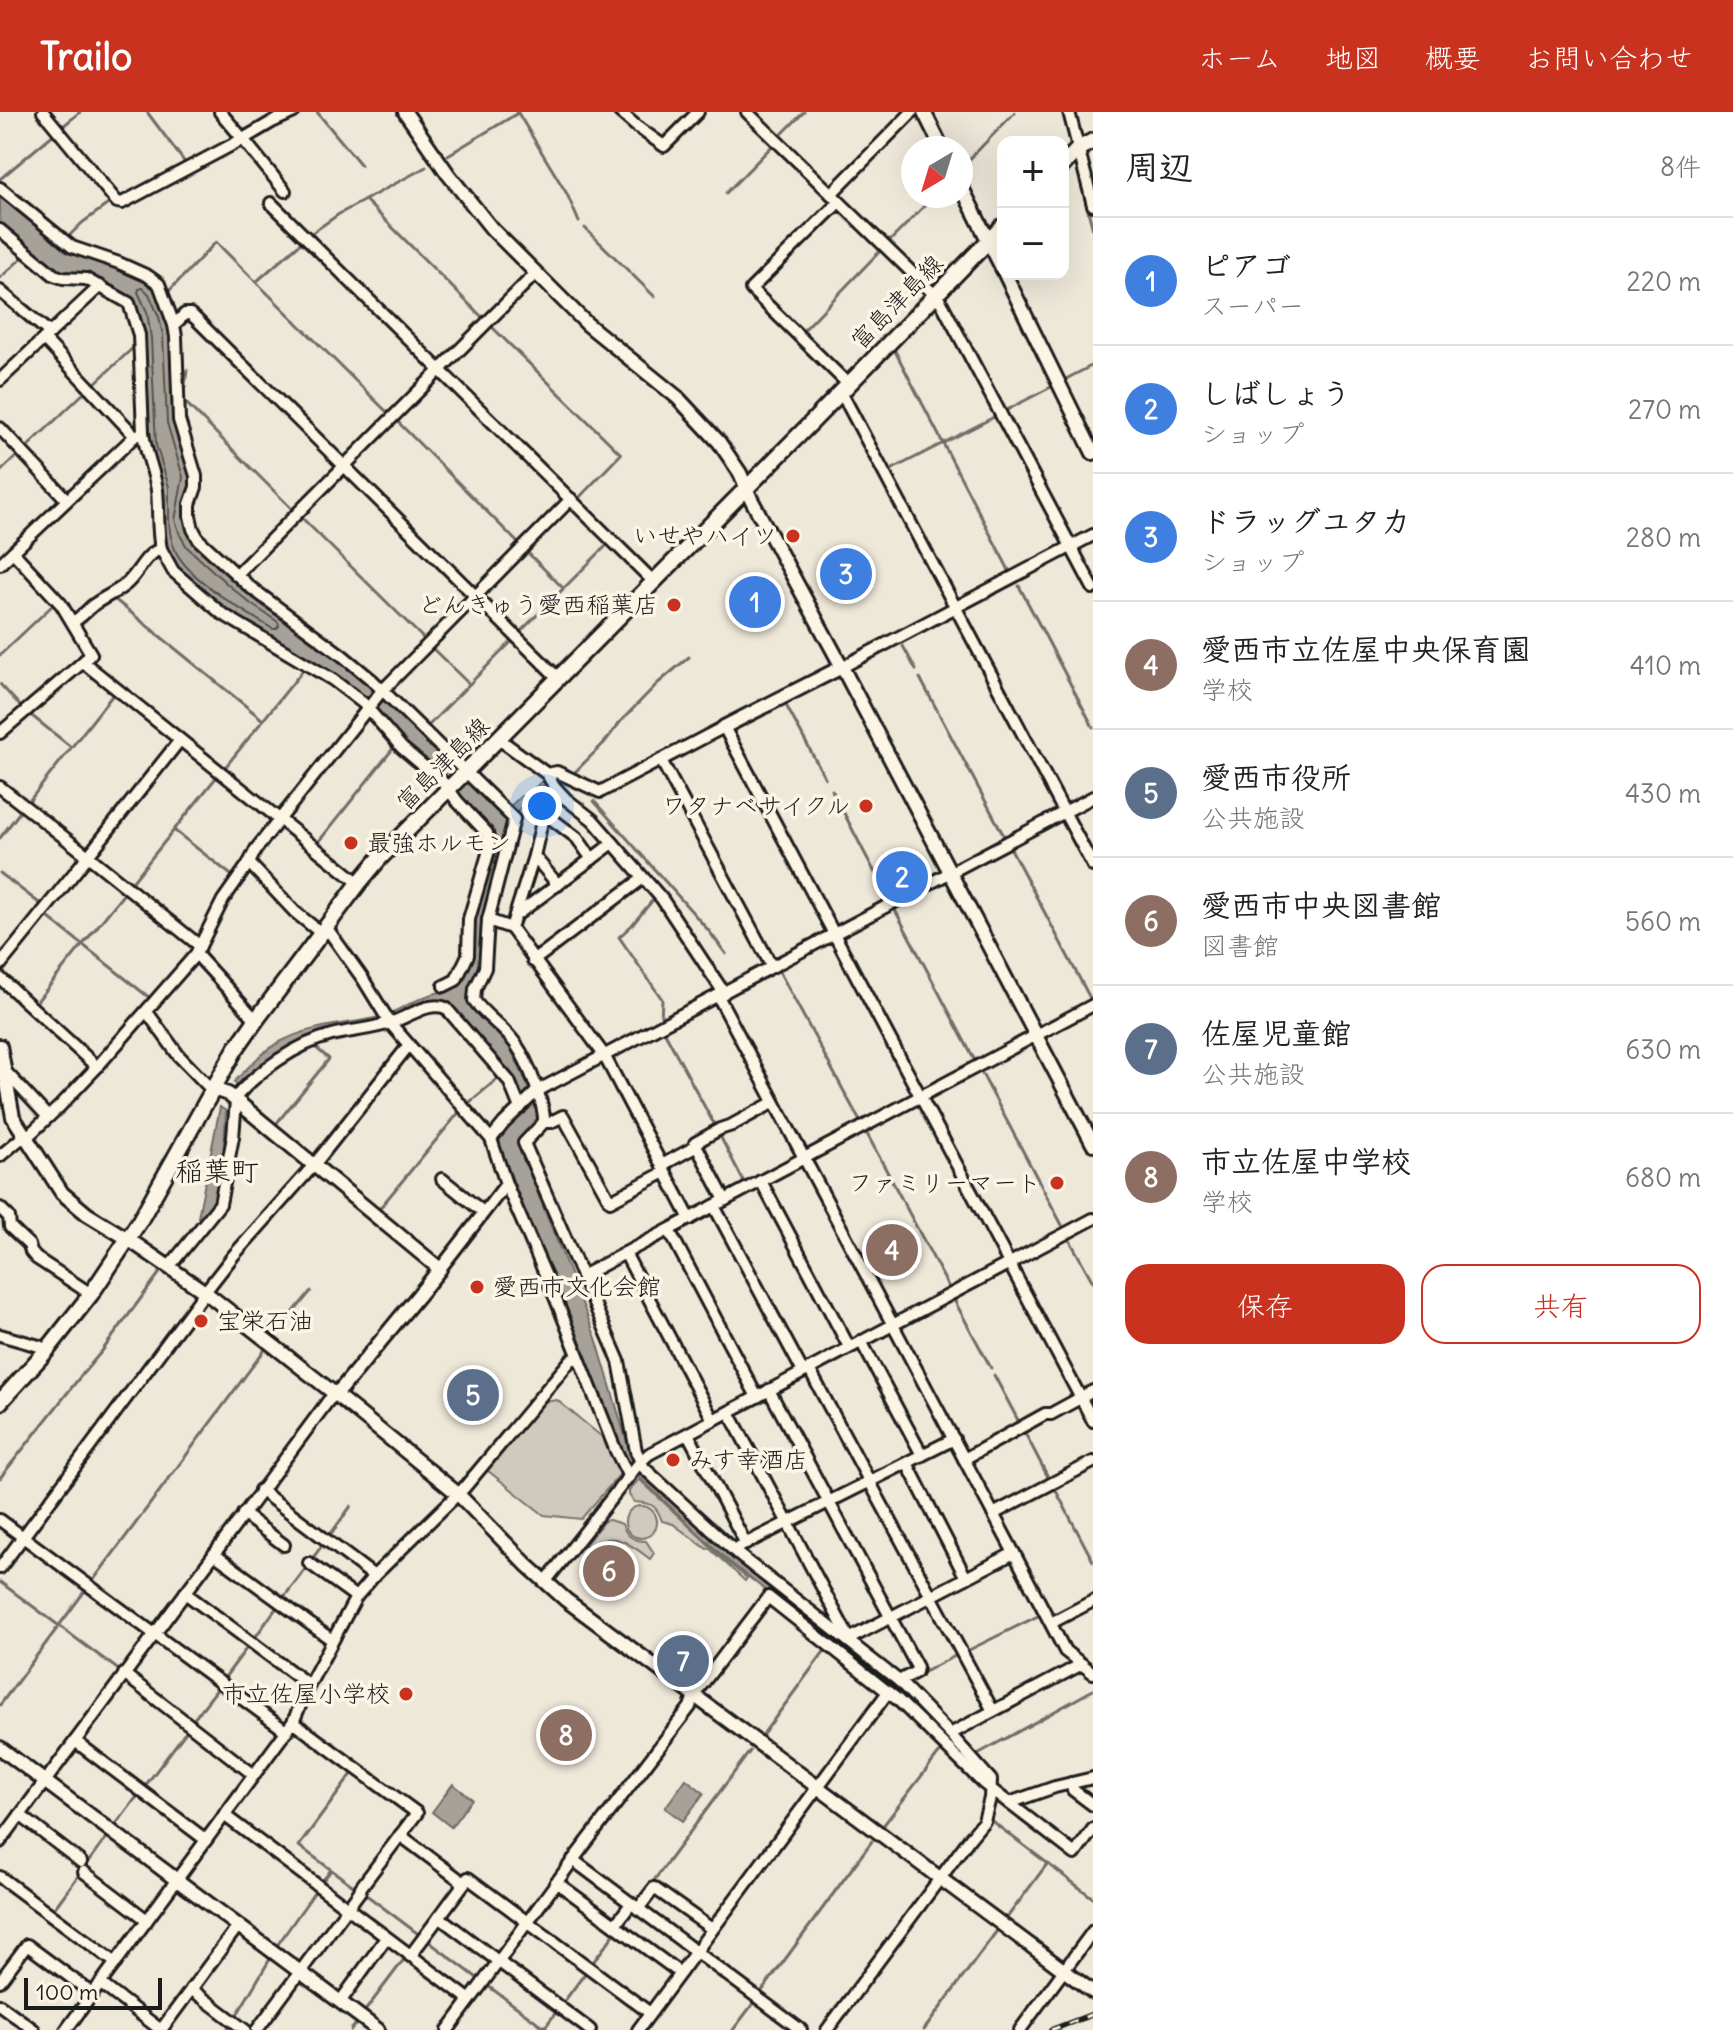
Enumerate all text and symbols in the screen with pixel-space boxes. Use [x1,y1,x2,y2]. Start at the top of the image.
text: Trailo [40,33,132,80]
text: ホーム [1198,40,1281,76]
text: 地図 [1325,40,1381,76]
text: 概要 [1425,40,1481,76]
text: お問い合わせ [1525,40,1693,76]
north arrow [901,136,973,208]
map controls [997,136,1069,280]
button: + [997,136,1069,208]
text: 周辺 [1125,145,1193,188]
text: 8件 [1660,150,1701,183]
button: − [997,208,1069,280]
text: ピアゴ [1201,246,1291,284]
street label: 富島津島線 [844,248,949,355]
text: 1 [1146,265,1156,298]
text: 220 m [1626,265,1701,298]
text: スーパー [1201,289,1304,322]
text: しばしょう [1201,374,1351,412]
text: 2 [1144,393,1158,426]
text: 270 m [1628,393,1701,426]
text: ショップ [1201,417,1304,450]
text: ドラッグユタカ [1201,502,1411,540]
place label: いせやハイツ [633,520,777,550]
text: 3 [1144,521,1158,554]
text: 280 m [1626,521,1701,554]
marker: いせやハイツ [784,527,802,545]
pin: 3 [820,544,872,604]
text: ショップ [1201,545,1304,578]
pin: 1 [729,572,781,632]
place label: どんきゅう愛西稲葉店 [418,589,658,619]
marker: どんきゅう愛西稲葉店 [665,596,683,614]
text: 愛西市立佐屋中央保育園 [1201,630,1531,668]
text: 4 [1143,649,1159,682]
text: 410 m [1630,649,1701,682]
text: 学校 [1201,673,1253,706]
street label: 富島津島線 [389,710,495,816]
text: 愛西市役所 [1201,758,1351,796]
text: 5 [1144,777,1158,810]
text: 430 m [1625,777,1701,810]
your location [522,786,562,826]
place label: ワタナベサイクル [662,790,850,820]
marker: ワタナベサイクル [857,797,875,815]
text: 公共施設 [1201,801,1305,834]
place label: 最強ホルモン [367,827,511,857]
marker: 最強ホルモン [342,834,360,852]
pin: 2 [876,847,928,907]
text: 愛西市中央図書館 [1201,886,1441,924]
text: 6 [1143,905,1159,938]
text: 560 m [1625,905,1701,938]
text: 図書館 [1201,929,1279,962]
text: 佐屋児童館 [1201,1014,1351,1052]
text: 7 [1145,1033,1157,1066]
text: 630 m [1625,1033,1701,1066]
text: 公共施設 [1201,1057,1305,1090]
text: 市立佐屋中学校 [1201,1142,1411,1180]
district label: 稲葉町 [175,1153,259,1189]
text: 8 [1144,1161,1158,1194]
text: 680 m [1625,1161,1701,1194]
place label: ファミリーマート [849,1167,1041,1197]
marker: ファミリーマート [1048,1174,1066,1192]
text: 学校 [1201,1185,1253,1218]
pin: 4 [866,1220,918,1280]
button: 保存 [1125,1264,1405,1344]
button: 共有 [1421,1264,1701,1344]
place label: 愛西市文化会館 [493,1271,661,1301]
marker: 愛西市文化会館 [468,1278,486,1296]
place label: 宝栄石油 [217,1305,313,1335]
marker: 宝栄石油 [192,1312,210,1330]
pin: 5 [447,1365,499,1425]
place label: みす幸酒店 [689,1444,808,1474]
marker: みす幸酒店 [664,1451,682,1469]
pin: 6 [583,1541,635,1601]
pin: 7 [657,1631,709,1691]
place label: 市立佐屋小学校 [222,1678,390,1708]
marker: 市立佐屋小学校 [397,1685,415,1703]
pin: 8 [540,1705,592,1765]
scale bar [24,1974,162,2010]
text: 100 m [36,1978,98,2006]

